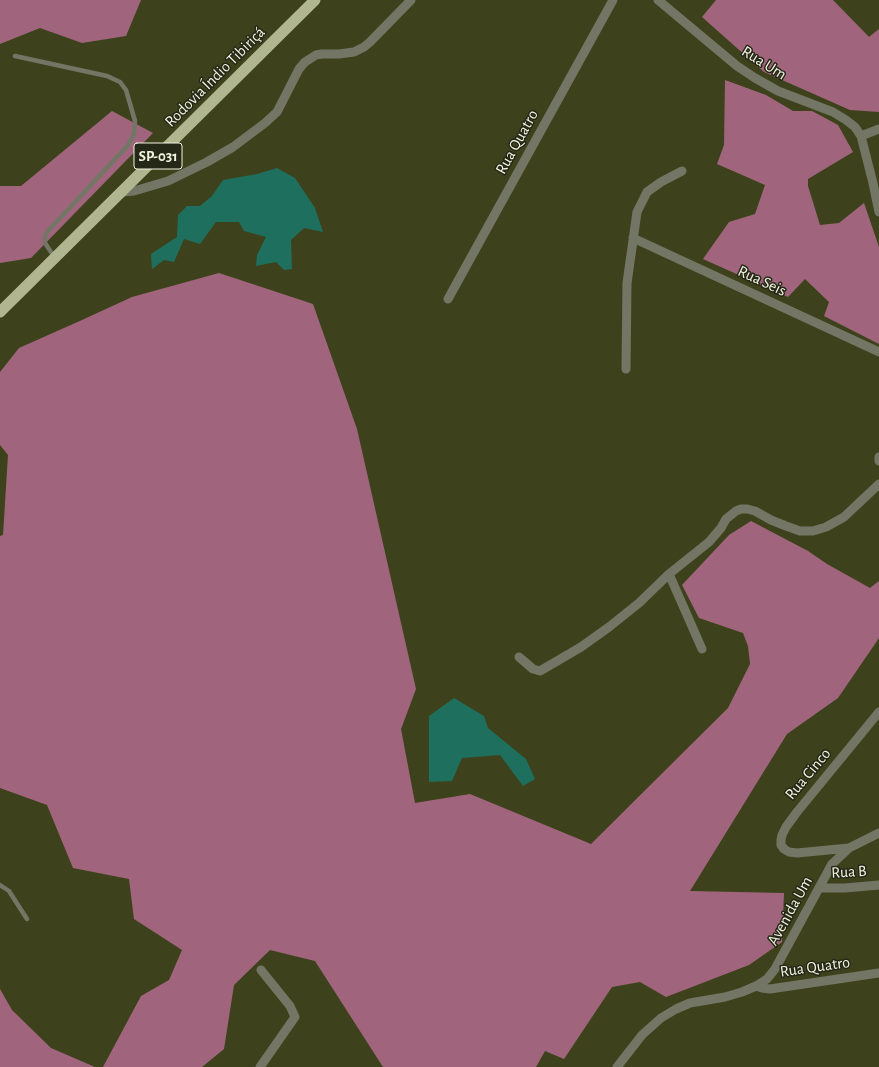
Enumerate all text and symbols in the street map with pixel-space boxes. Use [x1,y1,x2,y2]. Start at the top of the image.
street label: Rodovia Índio Tibiriçá [161,23,269,131]
street label: Rua Um [738,42,790,84]
street label: Rua Quatro [491,106,543,178]
road number: SP-031 [134,143,182,169]
street label: Rua Seis [735,261,789,301]
street label: Rua Cinco [781,744,835,804]
street label: Rua B [831,861,867,883]
street label: Avenida Um [763,873,817,949]
street label: Rua Quatro [779,953,851,981]

